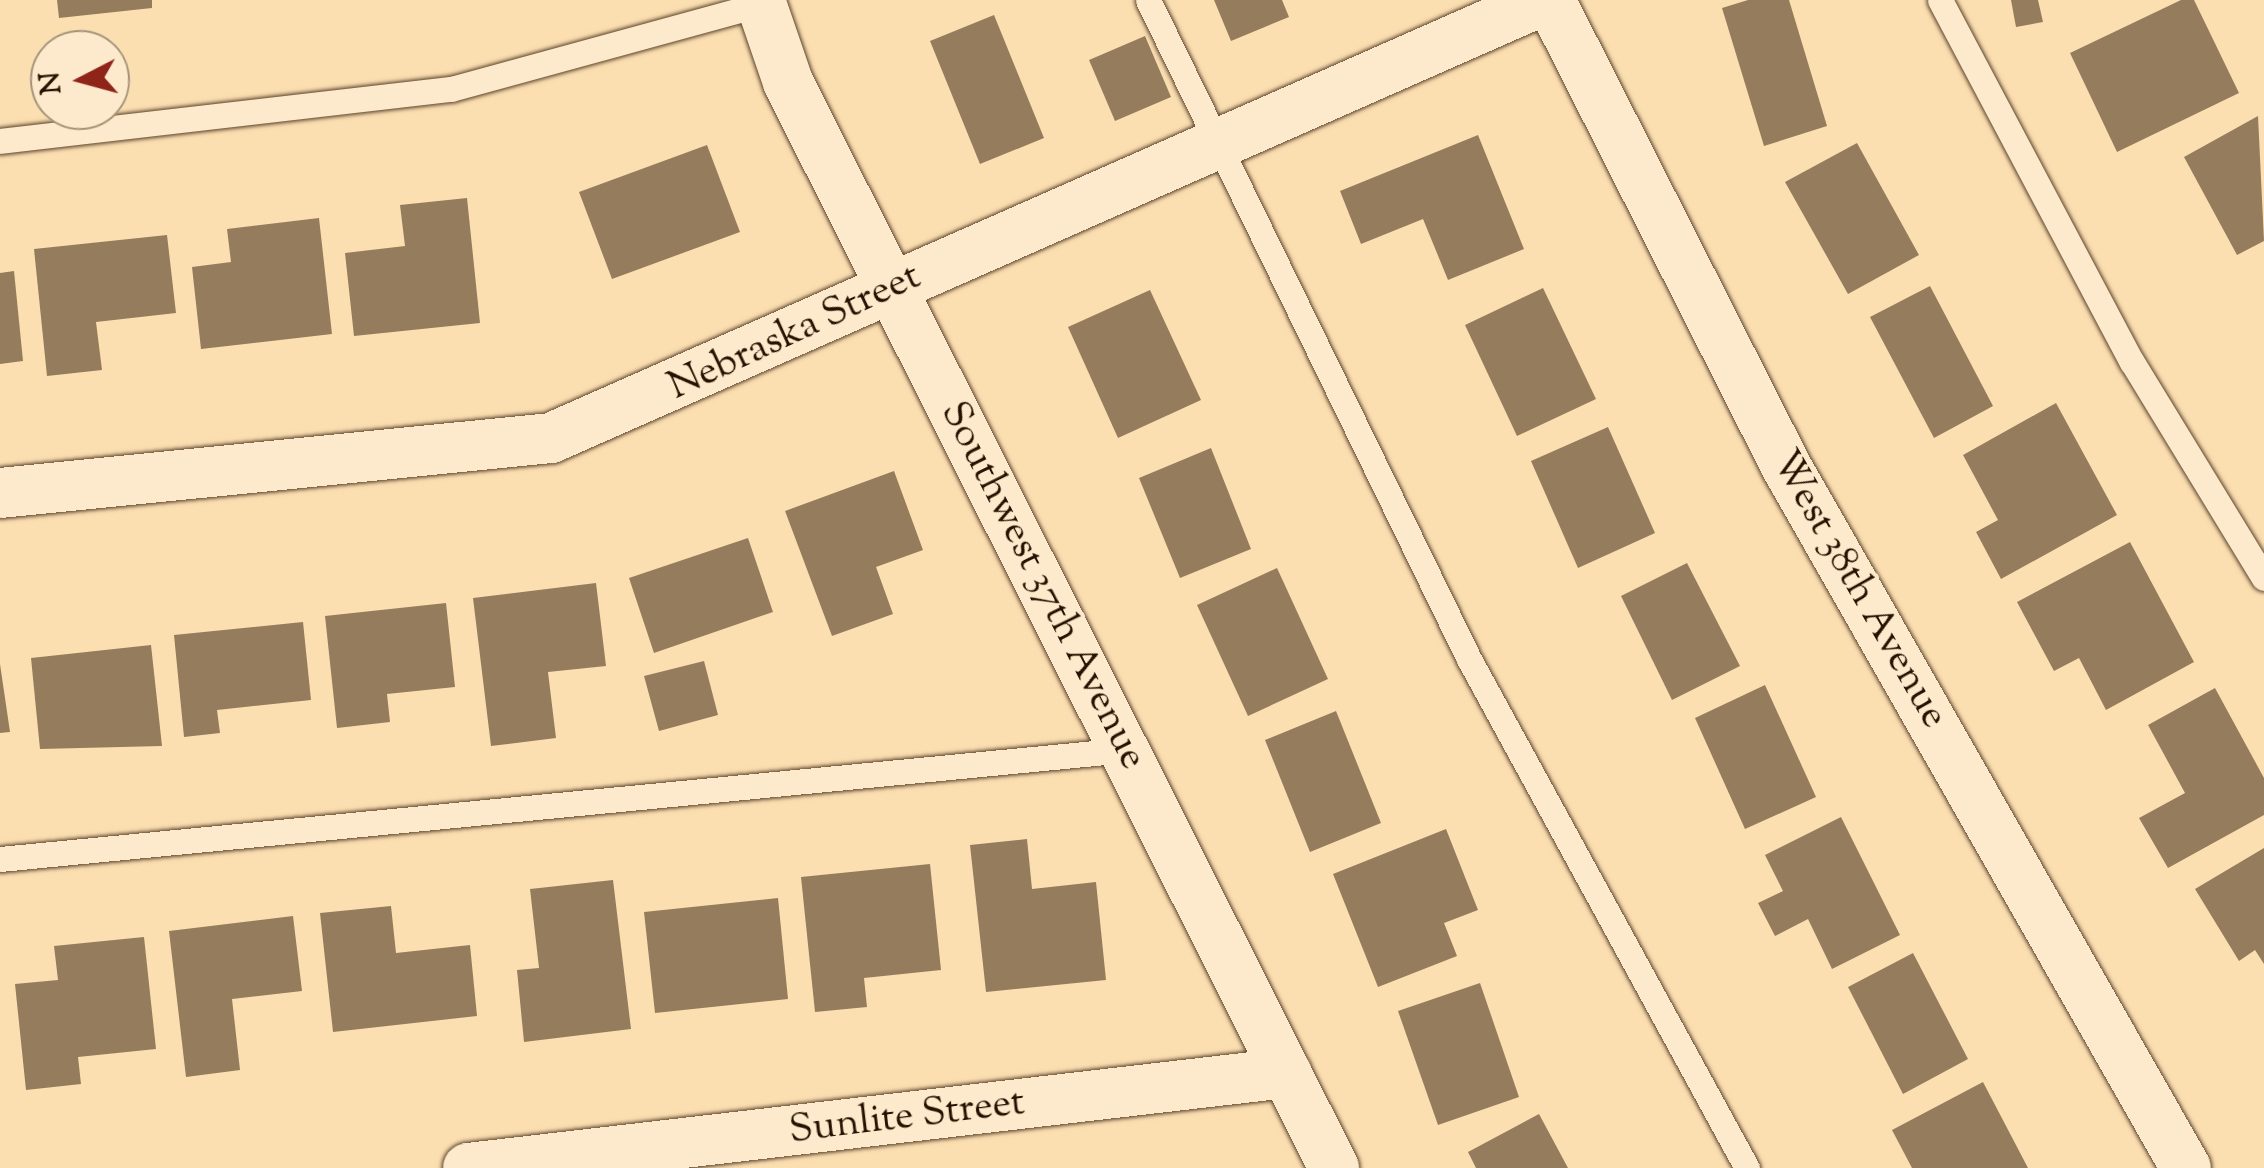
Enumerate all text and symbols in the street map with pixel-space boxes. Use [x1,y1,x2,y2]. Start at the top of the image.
north arrow [30,30,130,130]
text: N [31,70,73,96]
street label: Nebraska Street [661,254,929,412]
street label: Southwest 37th Avenue [928,394,1156,778]
street label: West 38th Avenue [1759,443,1957,737]
street label: Sunlite Street [786,1080,1028,1156]

